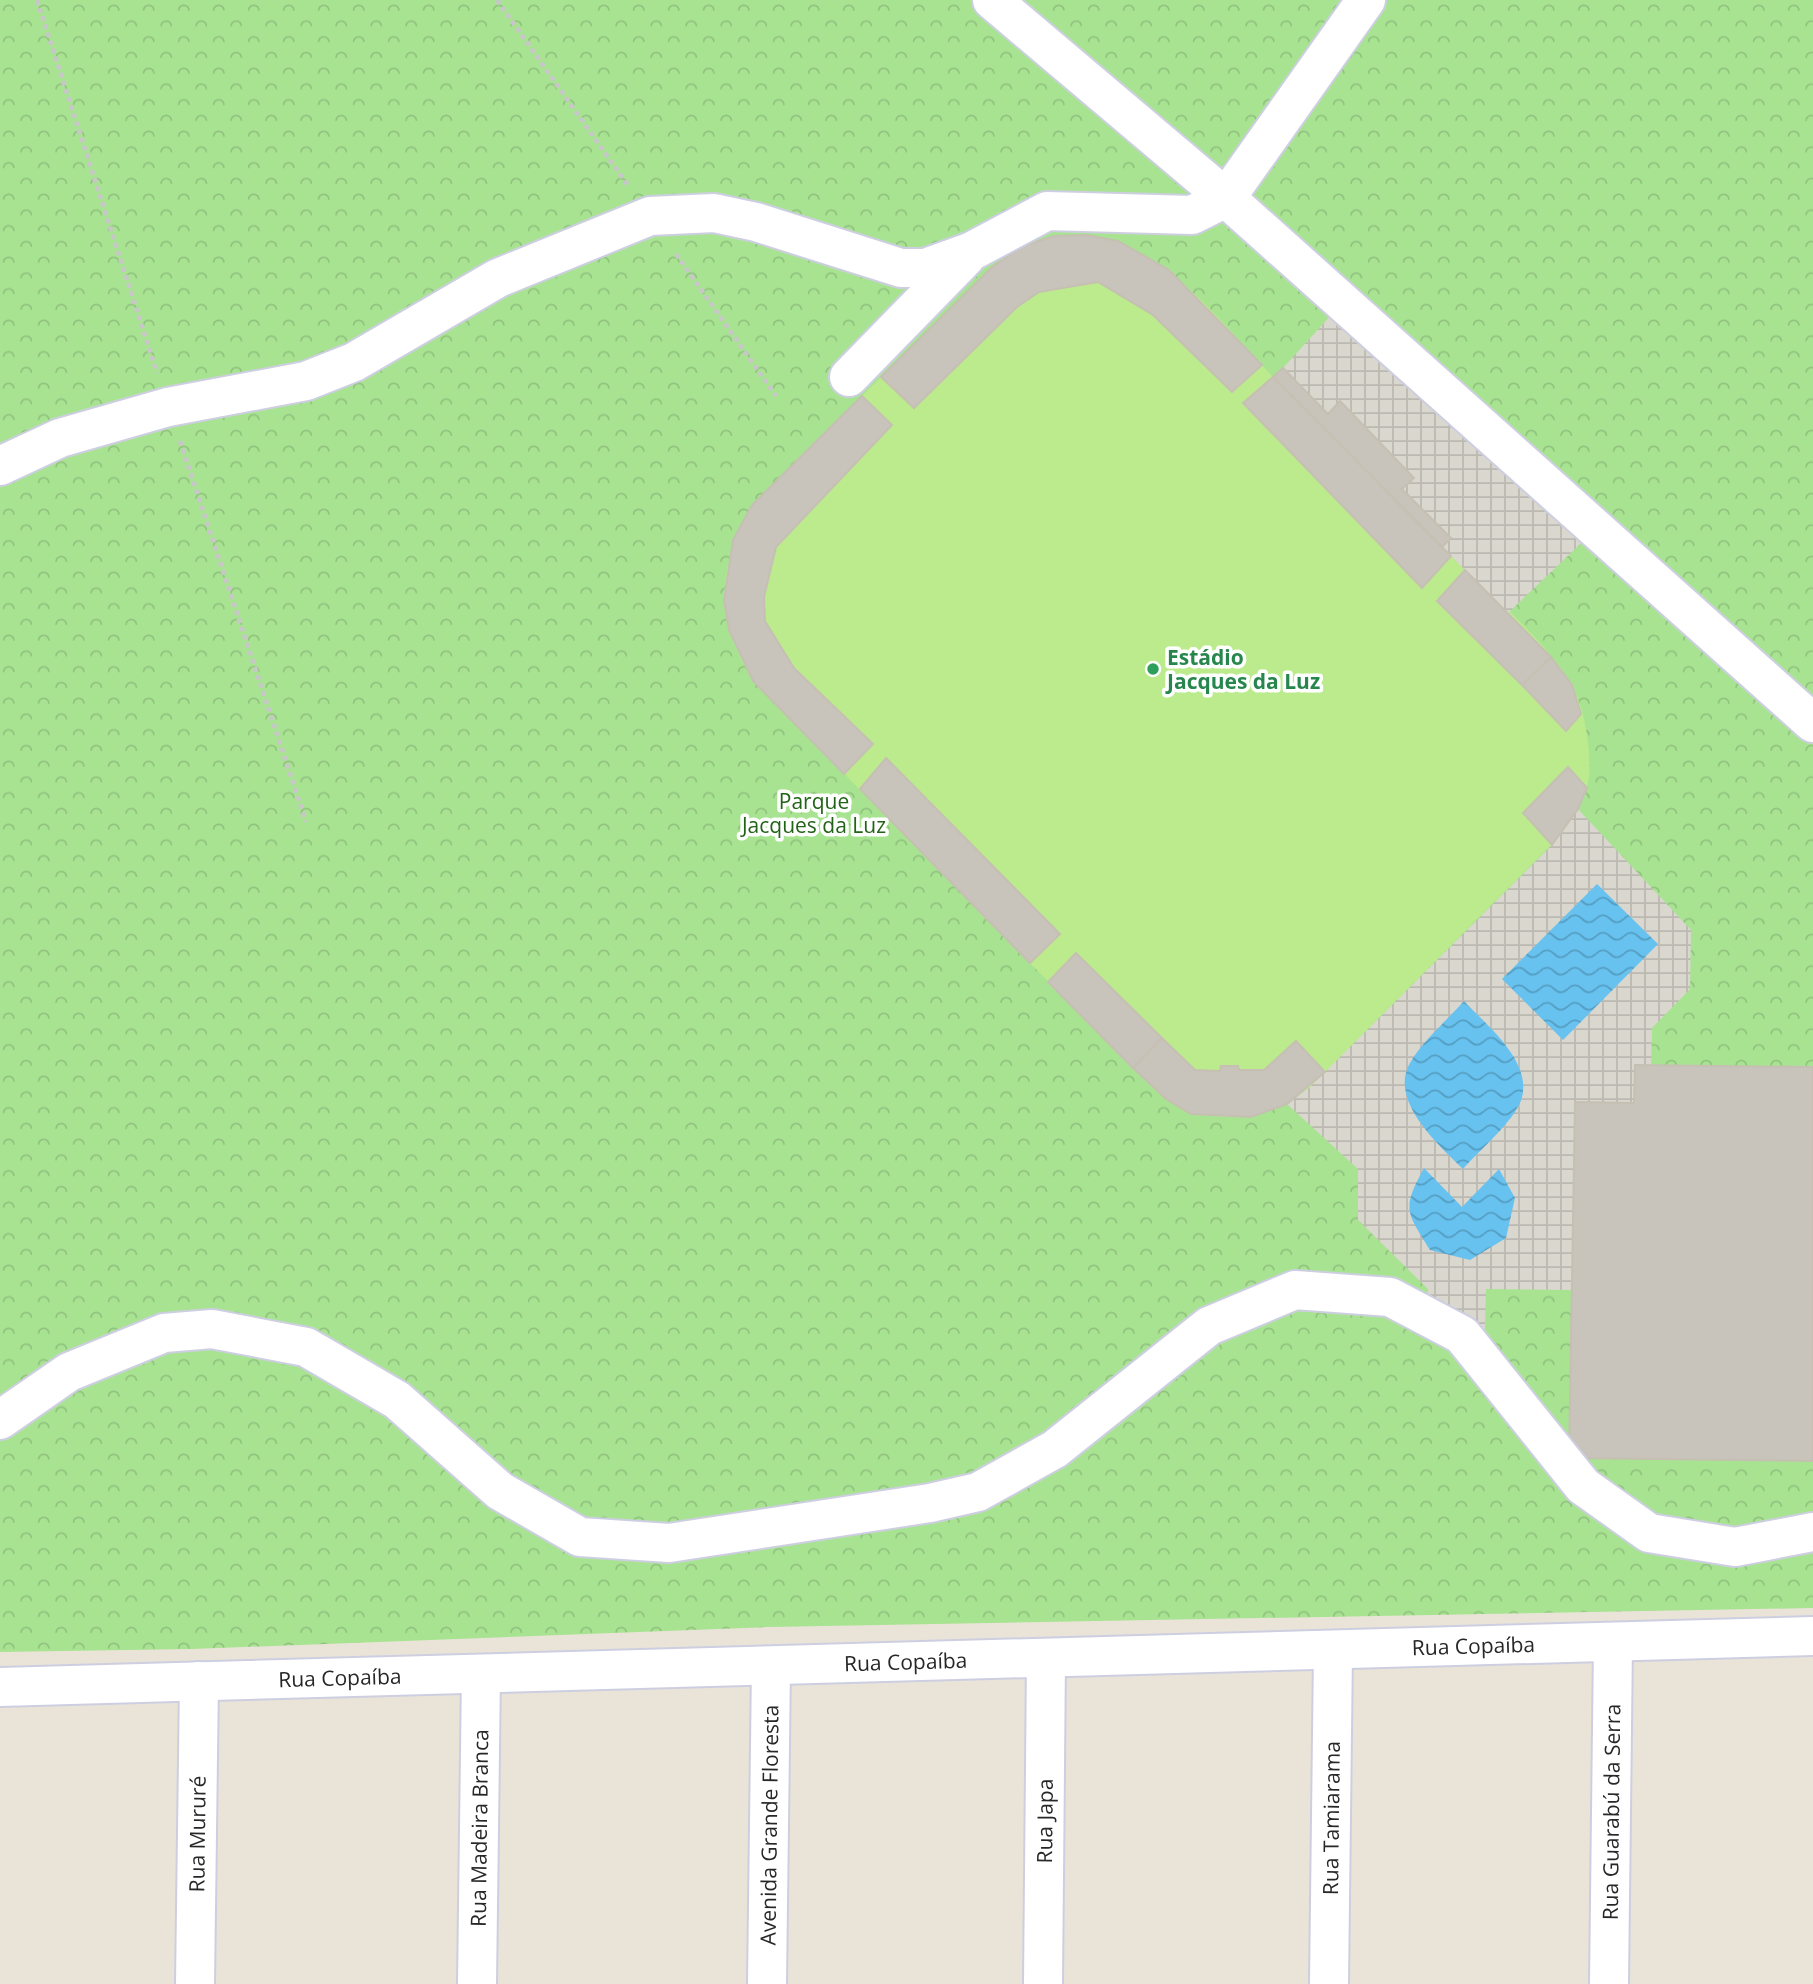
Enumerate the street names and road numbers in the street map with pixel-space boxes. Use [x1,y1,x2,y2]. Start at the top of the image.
street label: Rua Copaíba [1411,1630,1535,1661]
street label: Rua Copaíba [844,1646,968,1677]
street label: Rua Copaíba [278,1662,402,1693]
street label: Avenida Grande Floresta [753,1704,785,1946]
street label: Rua Guarabú da Serra [1596,1704,1626,1920]
street label: Rua Madeira Branca [464,1729,494,1927]
street label: Rua Tamiarama [1316,1741,1346,1895]
street label: Rua Mururé [182,1776,212,1893]
street label: Rua Japa [1030,1778,1059,1864]

